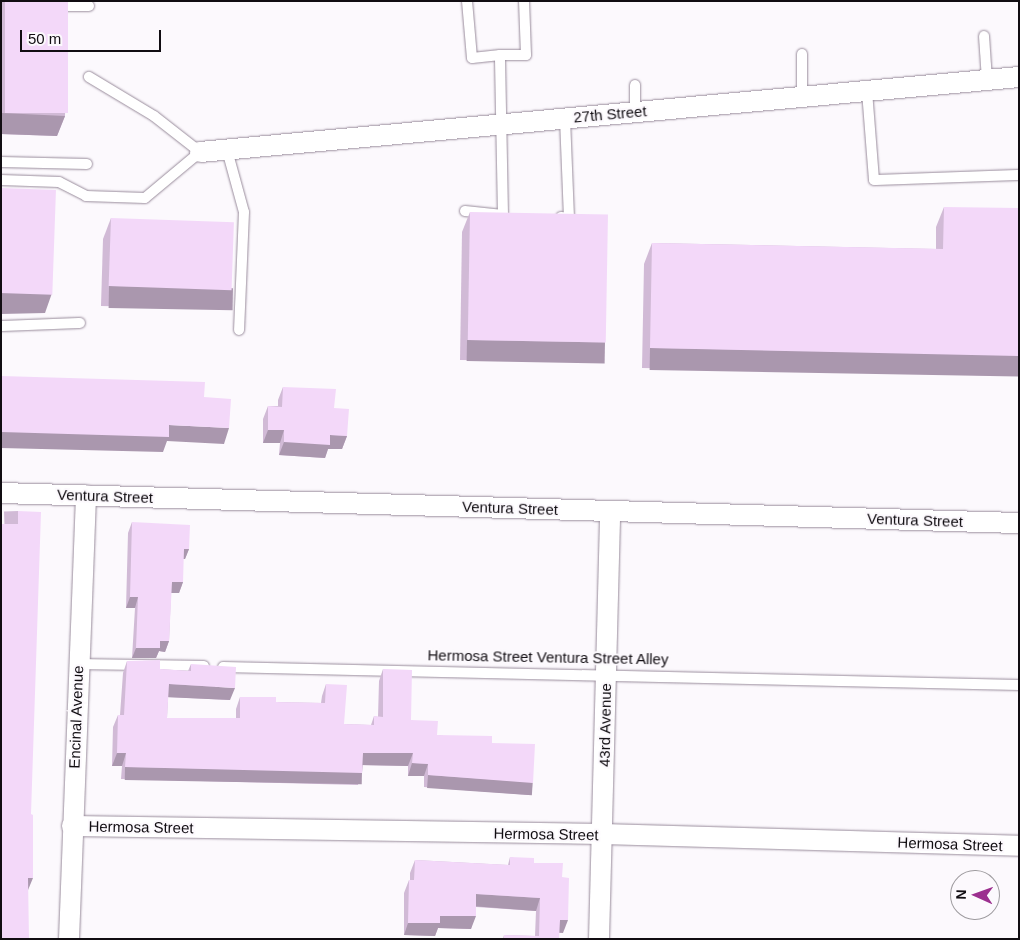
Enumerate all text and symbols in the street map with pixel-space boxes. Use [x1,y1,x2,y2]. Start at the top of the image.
scale bar [22,20,164,52]
text: 50 m [28,30,61,47]
street label: 27th Street [573,102,647,126]
street label: Ventura Street [57,485,153,507]
street label: Ventura Street [462,497,558,519]
street label: Ventura Street [867,509,963,531]
street label: Hermosa Street Ventura Street Alley [427,646,669,668]
street label: Encinal Avenue [65,665,87,769]
street label: 43rd Avenue [595,682,615,768]
street label: Hermosa Street [88,817,194,837]
street label: Hermosa Street [493,824,599,844]
street label: Hermosa Street [897,833,1003,855]
north arrow [950,870,1000,920]
text: N [953,889,969,900]

